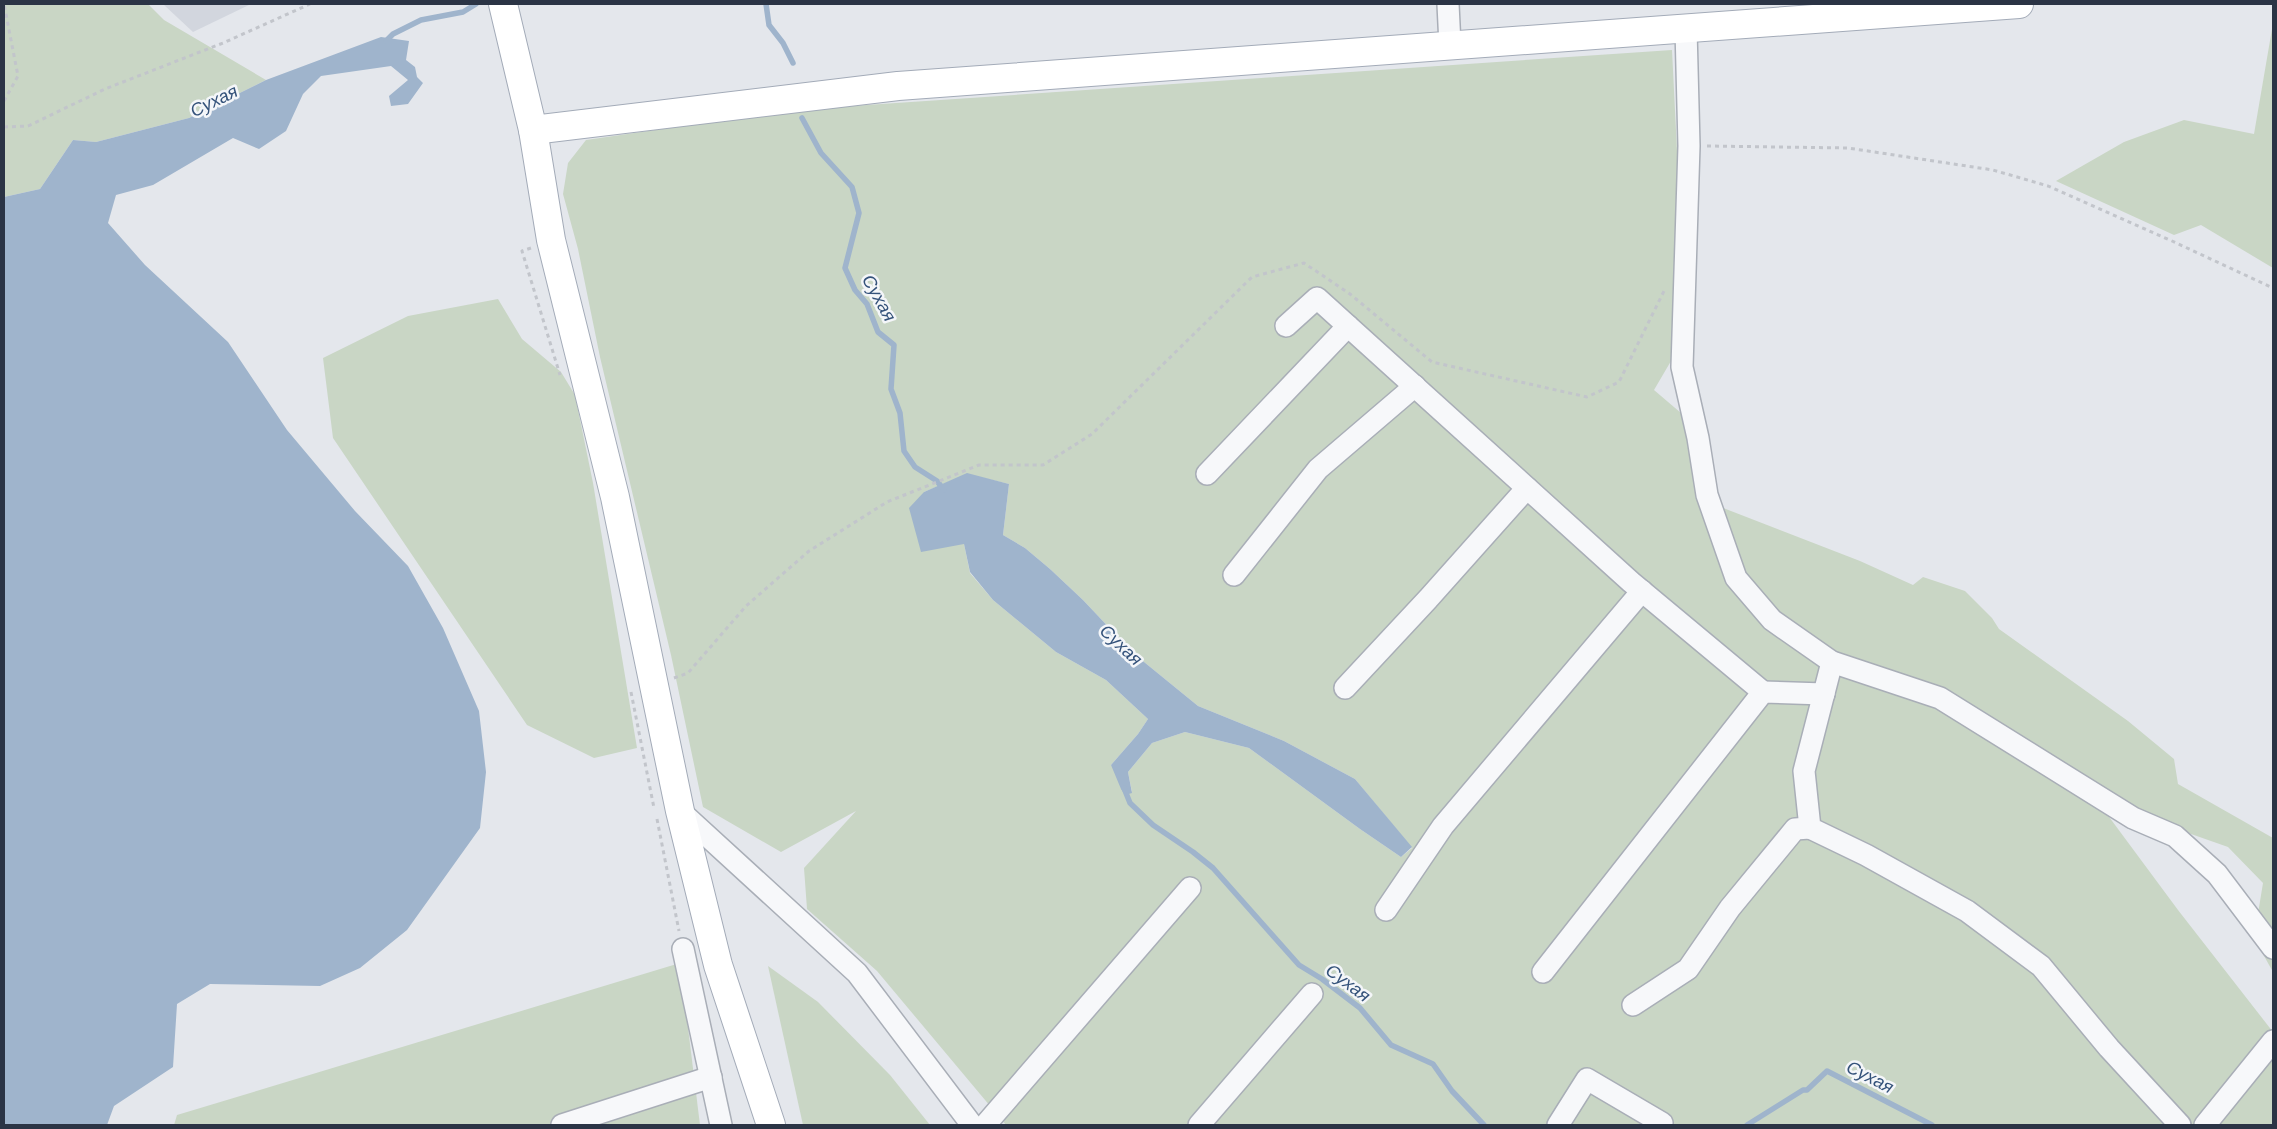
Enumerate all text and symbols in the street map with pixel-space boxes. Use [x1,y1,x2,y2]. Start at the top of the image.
water label: Сухая [187,81,241,121]
water label: Сухая [858,271,900,325]
water label: Сухая [1096,621,1146,670]
water label: Сухая [1322,960,1374,1006]
water label: Сухая [1843,1057,1897,1097]

